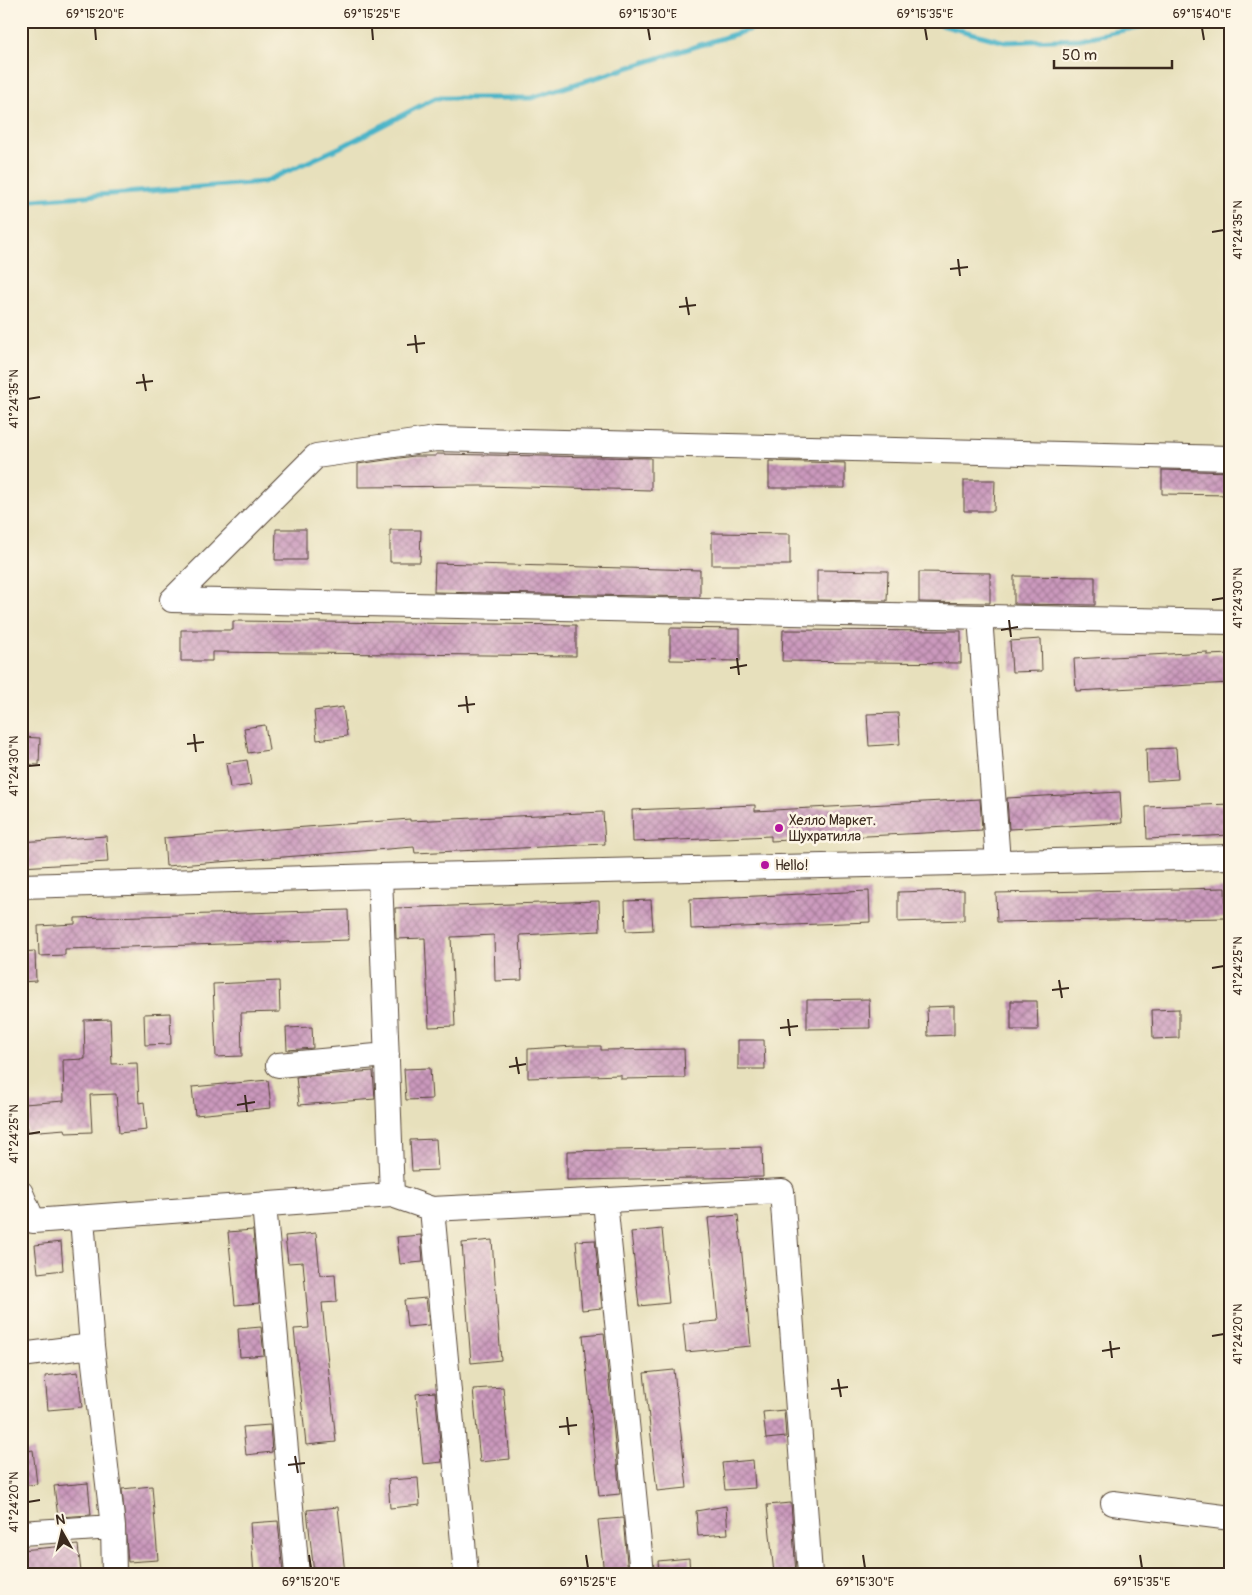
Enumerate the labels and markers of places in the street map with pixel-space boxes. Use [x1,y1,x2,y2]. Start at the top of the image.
place label: Хелло Маркет. Шухратилла [789,812,876,845]
marker: Хелло Маркет. Шухратилла [773,822,785,834]
place label: Hello! [775,857,808,874]
marker: Hello! [759,859,771,871]

